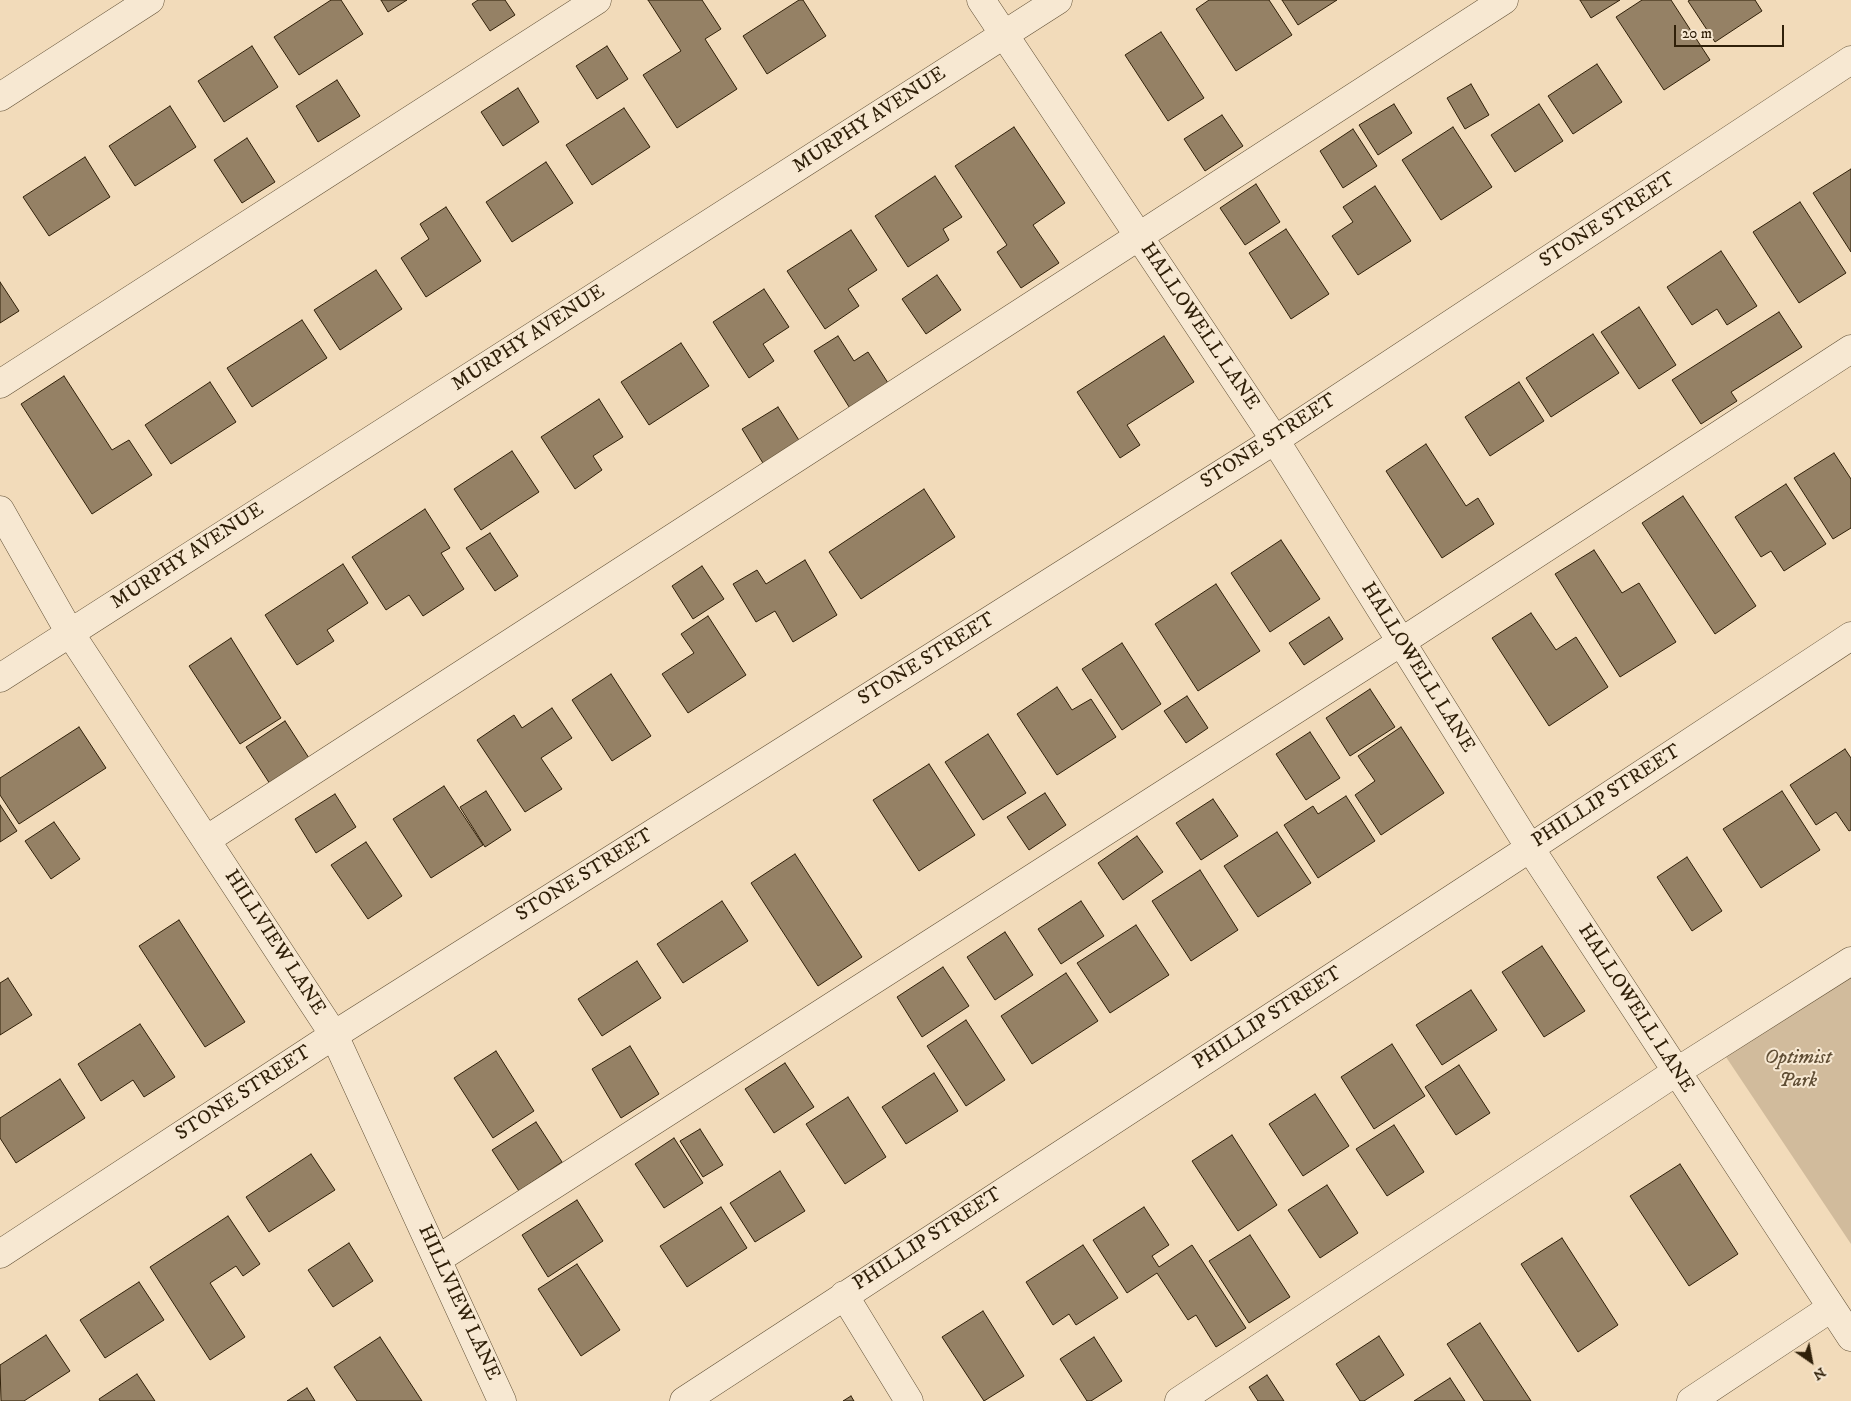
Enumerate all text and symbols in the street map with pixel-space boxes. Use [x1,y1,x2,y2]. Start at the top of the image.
scale bar [1676,15,1786,47]
text: 20 m [1682,24,1712,43]
street label: MURPHY AVENUE [789,63,951,179]
street label: STONE STREET [1536,168,1680,274]
street label: HALLOWELL LANE [1134,239,1264,415]
street label: MURPHY AVENUE [448,281,610,397]
street label: STONE STREET [1197,389,1341,495]
street label: MURPHY AVENUE [107,499,269,615]
street label: HALLOWELL LANE [1355,579,1479,757]
street label: STONE STREET [854,608,1000,712]
street label: PHILLIP STREET [1528,740,1686,854]
street label: STONE STREET [512,824,658,928]
street label: HILLVIEW LANE [218,866,330,1020]
street label: HALLOWELL LANE [1572,920,1698,1098]
street label: PHILLIP STREET [1189,962,1347,1076]
street label: STONE STREET [172,1041,316,1147]
park label: Optimist Park [1765,1047,1831,1094]
street label: PHILLIP STREET [849,1183,1007,1297]
street label: HILLVIEW LANE [412,1222,504,1384]
north arrow [1786,1336,1836,1386]
text: N [1809,1363,1829,1384]

